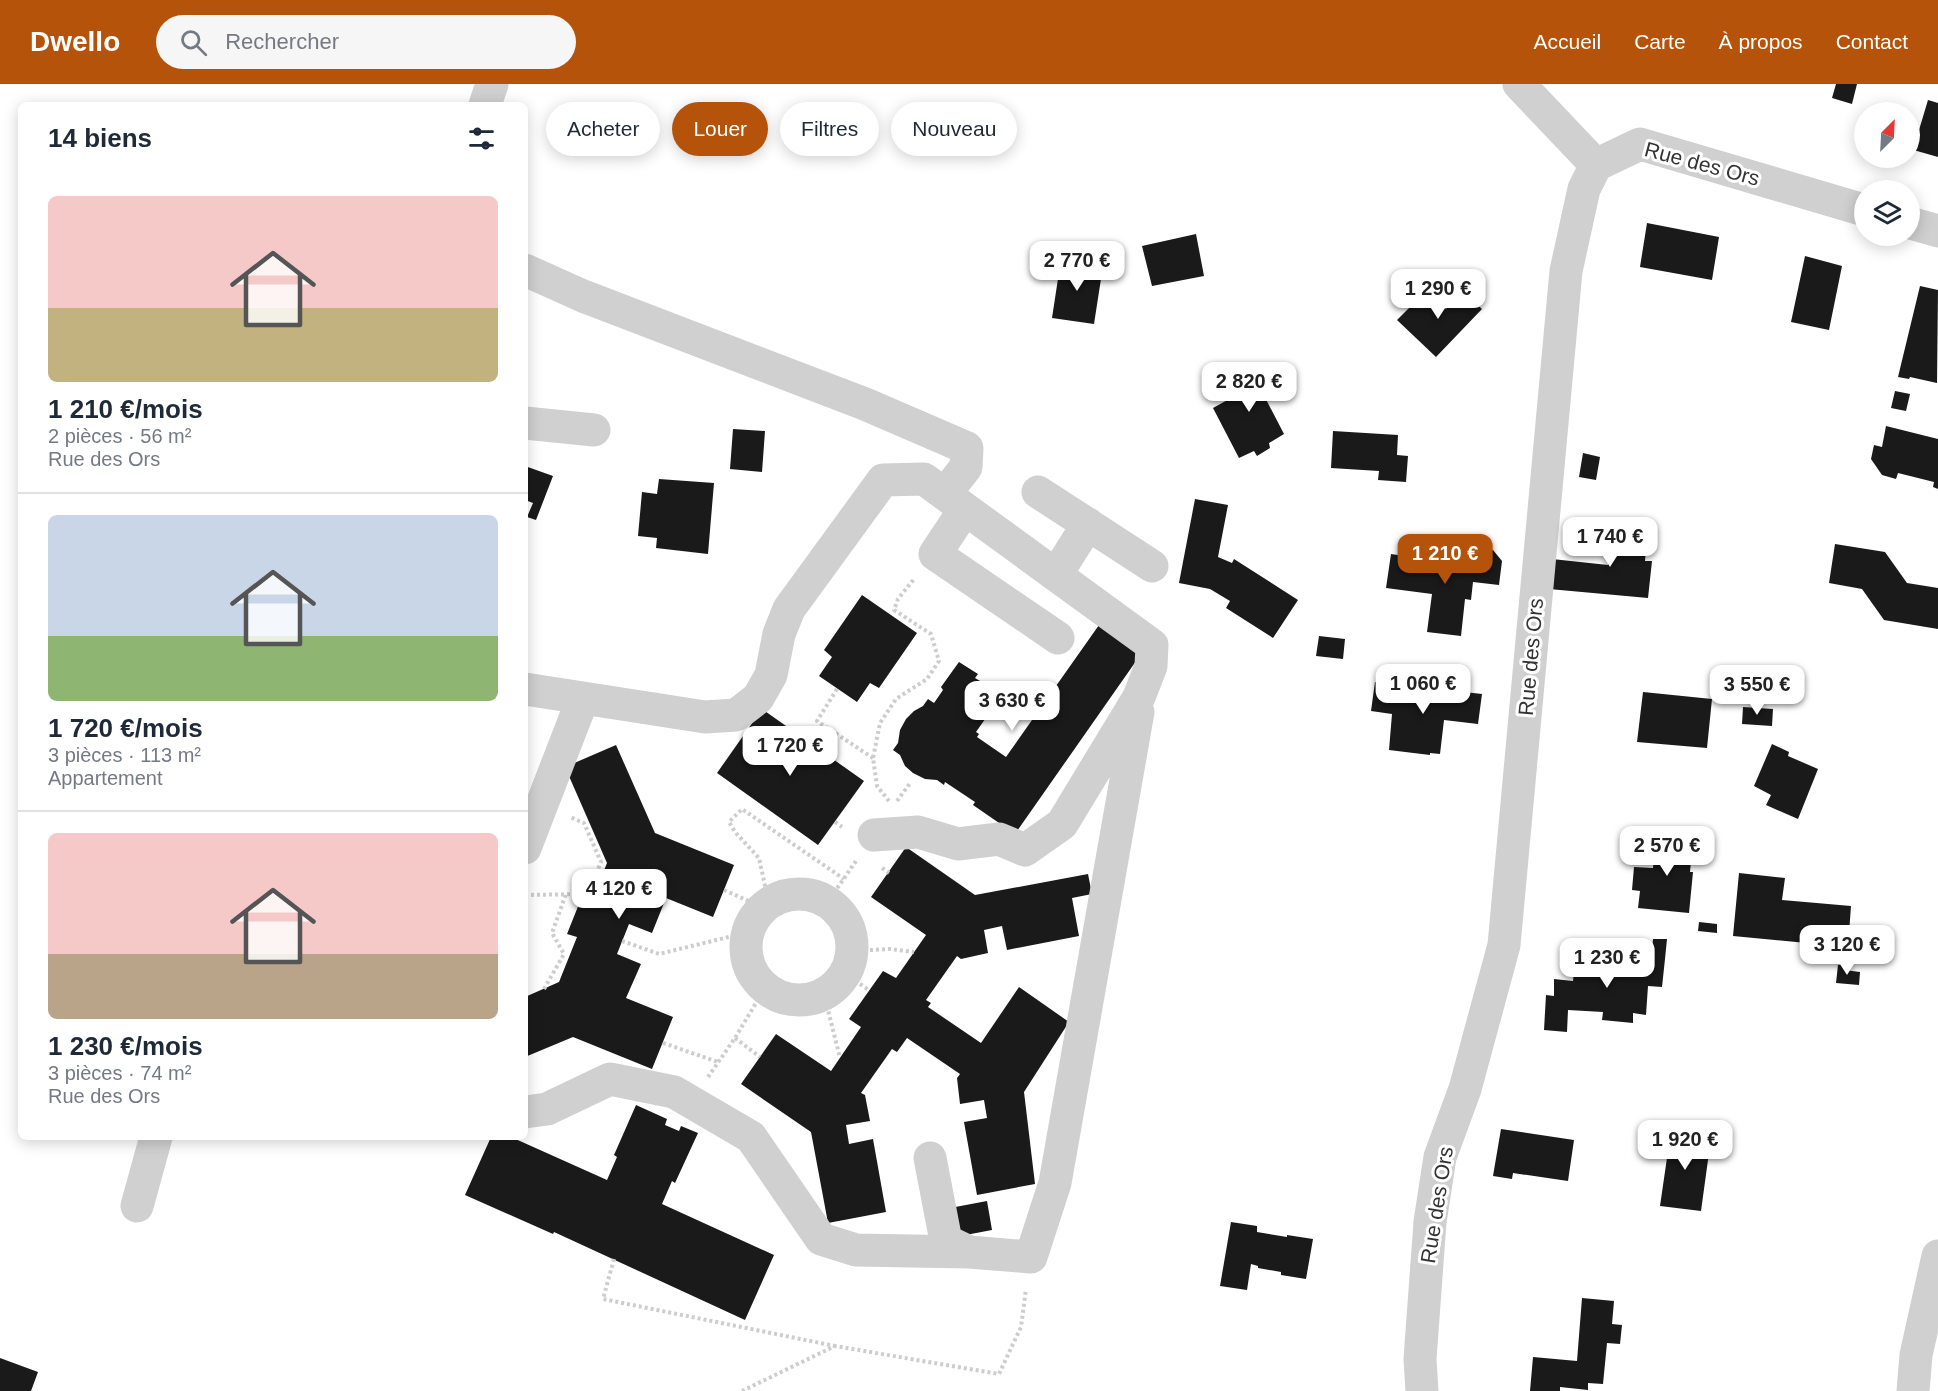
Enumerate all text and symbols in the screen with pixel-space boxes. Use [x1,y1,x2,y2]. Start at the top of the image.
search box [156,15,576,69]
text: Dwello [30,26,120,57]
icon: search [177,26,210,59]
text: Rechercher [225,29,339,54]
text: Accueil [1534,30,1601,53]
text: Carte [1634,30,1686,53]
text: À propos [1719,30,1803,53]
text: Contact [1836,30,1908,53]
chip: Acheter [546,102,660,156]
chip: Louer [672,102,768,156]
chip: Filtres [780,102,879,156]
chip: Nouveau [891,102,1017,156]
north arrow [1854,102,1920,168]
map controls [1854,102,1920,246]
icon: filters [465,122,498,155]
text: 14 biens [48,123,152,153]
street label: Rue des Ors [1642,137,1762,190]
button: layers [1854,180,1920,246]
icon: home [219,235,327,343]
pin: 2 770 € [1022,241,1132,292]
text: 2 770 € [1044,249,1110,271]
pin: 1 290 € [1383,269,1493,320]
text: 1 290 € [1405,277,1471,299]
pin: 2 820 € [1194,362,1304,413]
text: 2 820 € [1216,370,1282,392]
text: 1 210 €/mois [48,394,203,424]
text: 2 pièces · 56 m² [48,425,191,447]
text: Rue des Ors [48,448,160,470]
pin: 1 740 € [1555,517,1665,568]
text: 1 740 € [1577,525,1643,547]
pin: 1 210 € [1390,534,1500,585]
text: 1 210 € [1412,542,1478,564]
icon: home [219,554,327,662]
street label: Rue des Ors [1514,597,1547,717]
pin: 1 060 € [1368,664,1478,715]
pin: 3 550 € [1702,665,1812,716]
text: 1 060 € [1390,672,1456,694]
text: 3 550 € [1724,673,1790,695]
pin: 3 630 € [957,681,1067,732]
text: 3 630 € [979,689,1045,711]
text: 1 720 €/mois [48,713,203,743]
pin: 1 720 € [735,726,845,777]
text: 1 720 € [757,734,823,756]
text: 3 pièces · 113 m² [48,744,201,766]
text: Appartement [48,767,163,789]
pin: 2 570 € [1612,826,1722,877]
text: 2 570 € [1634,834,1700,856]
pin: 4 120 € [564,869,674,920]
icon: home [219,872,327,980]
text: 4 120 € [586,877,652,899]
pin: 3 120 € [1792,925,1902,976]
text: 3 120 € [1814,933,1880,955]
pin: 1 230 € [1552,938,1662,989]
text: 1 230 € [1574,946,1640,968]
text: 1 230 €/mois [48,1031,203,1061]
text: 3 pièces · 74 m² [48,1062,191,1084]
text: Rue des Ors [48,1085,160,1107]
pin: 1 920 € [1630,1120,1740,1171]
text: 1 920 € [1652,1128,1718,1150]
street label: Rue des Ors [1416,1145,1457,1265]

